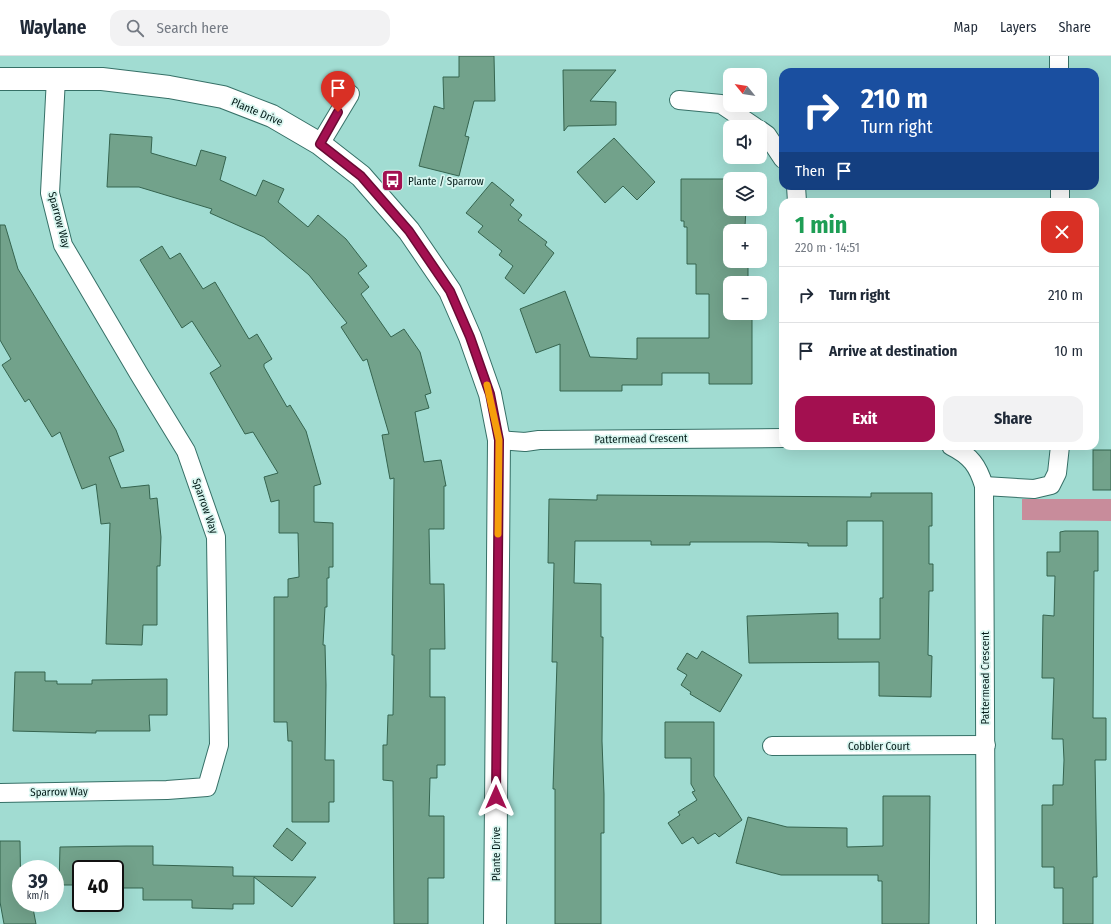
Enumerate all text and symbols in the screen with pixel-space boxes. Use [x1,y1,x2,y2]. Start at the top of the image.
search box [110,10,390,46]
text: Waylane [20,16,86,39]
icon: search [124,17,146,39]
text: Search here [156,19,229,37]
text: Map [954,19,978,36]
text: Layers [1000,19,1036,36]
text: Share [1058,19,1091,36]
north arrow [723,68,767,112]
map controls [723,68,767,320]
pin [321,71,355,112]
icon: arrive [327,77,349,99]
text: 210 m [861,82,928,115]
icon: right [795,84,847,136]
street label: Plante Drive [229,95,285,129]
text: Turn right [861,116,933,138]
button: sound [723,120,767,164]
icon: arrive [833,160,855,182]
text: Then [795,162,825,180]
bus stop icon: Plante / Sparrow [380,168,406,194]
button: layers [723,172,767,216]
place label: Plante / Sparrow [408,175,484,188]
street label: Sparrow Way [45,191,73,250]
text: 1 min [795,211,847,239]
button: close [1041,211,1083,253]
button: + [723,224,767,268]
text: 220 m · 14:51 [795,240,860,255]
button: − [723,276,767,320]
icon: right [795,284,817,306]
text: Turn right [829,286,890,304]
text: 210 m [1048,286,1083,304]
icon: arrive [795,340,817,362]
text: Arrive at destination [829,342,957,360]
text: 10 m [1054,342,1083,360]
button: Exit [795,396,935,442]
button: Share [943,396,1083,442]
street label: Pattermead Crescent [594,432,688,446]
street label: Sparrow Way [189,477,221,535]
street label: Pattermead Crescent [979,631,992,724]
street label: Cobbler Court [848,740,910,753]
position arrow [475,776,517,818]
street label: Sparrow Way [30,785,88,799]
street label: Plante Drive [490,827,503,881]
speed limit sign: 40 [72,860,124,912]
text: 39 [28,869,48,893]
text: km/h [27,890,49,902]

